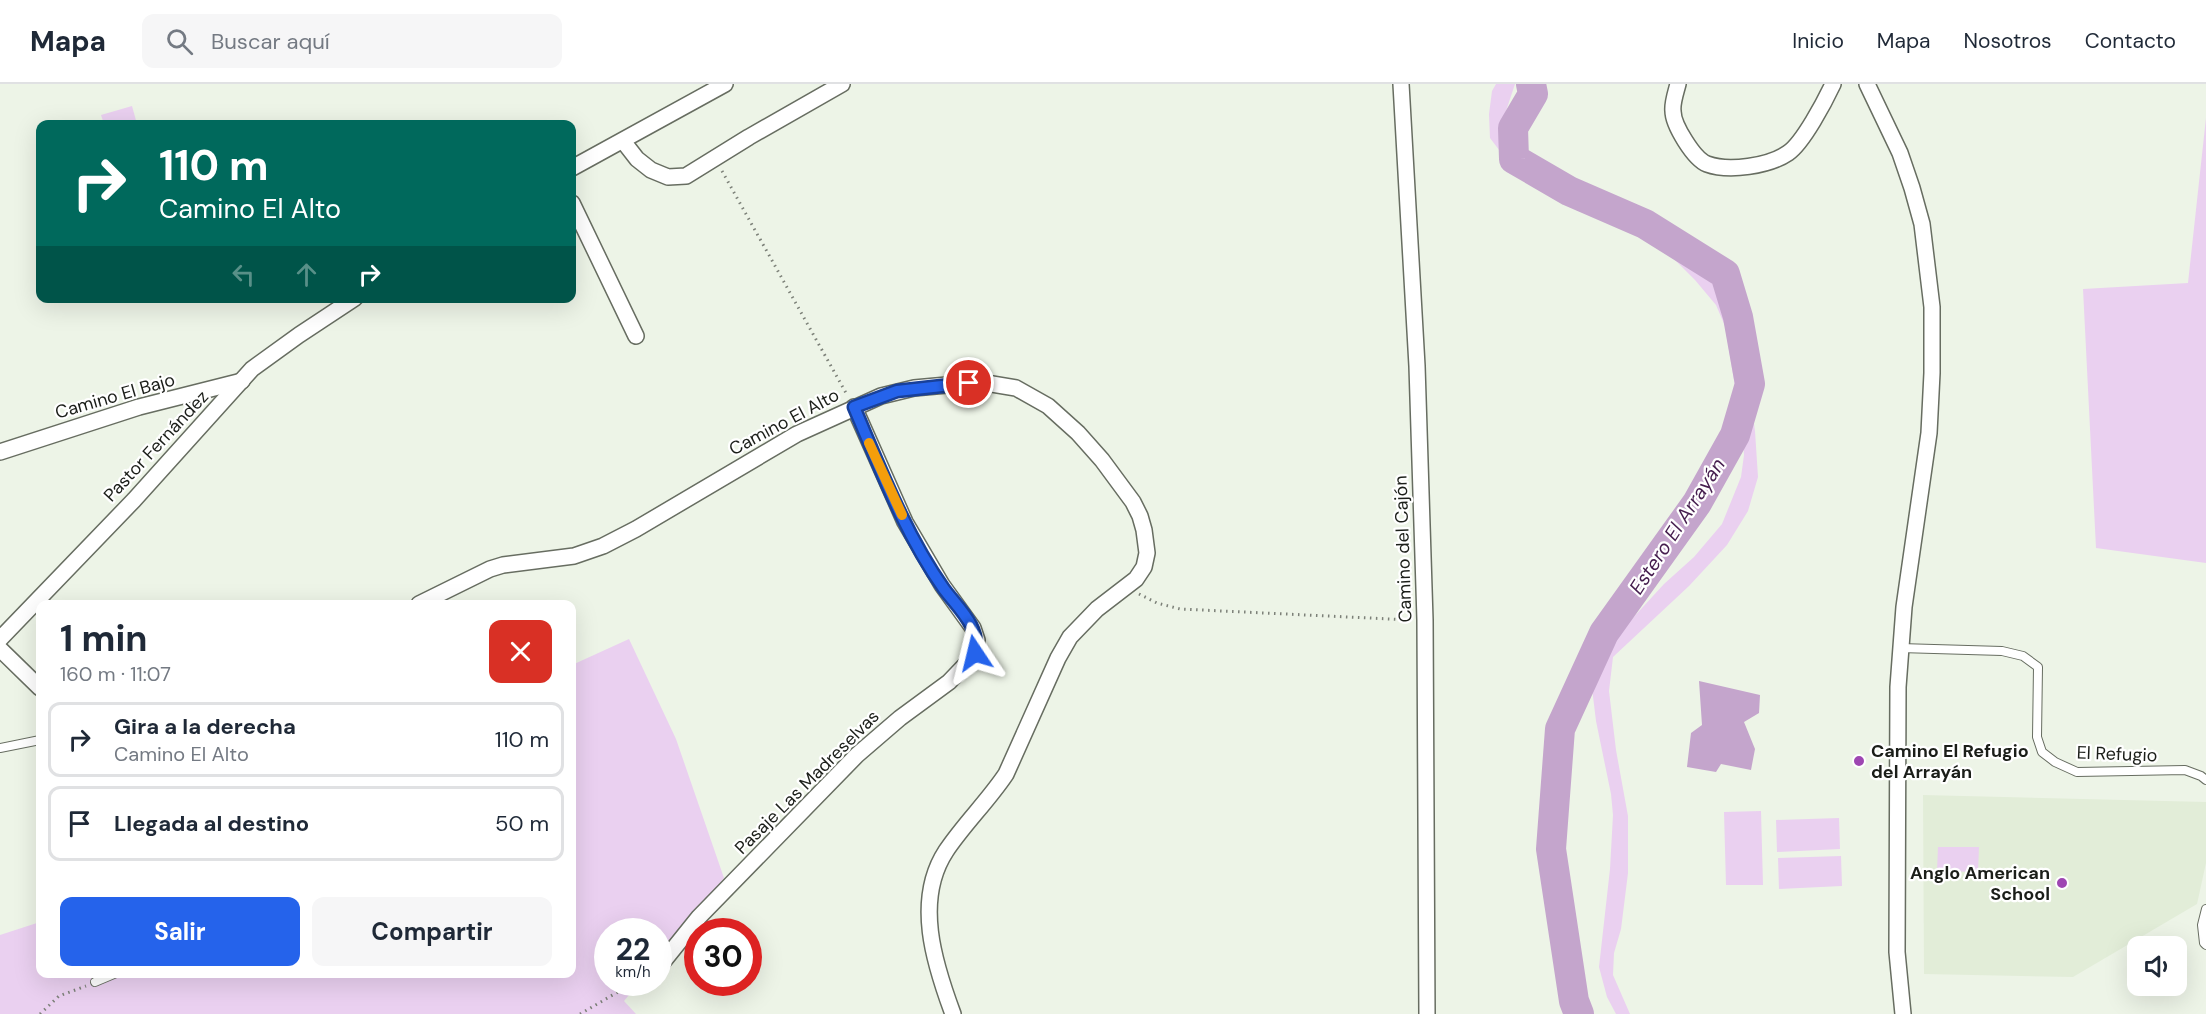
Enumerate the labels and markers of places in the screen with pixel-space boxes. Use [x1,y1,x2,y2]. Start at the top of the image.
pin [943,357,994,408]
place label: Camino El Refugio del Arrayán [1871,739,2029,784]
marker: Camino El Refugio del Arrayán [1852,754,1866,768]
place label: Anglo American School [1910,861,2050,906]
marker: Anglo American School [2055,876,2069,890]

